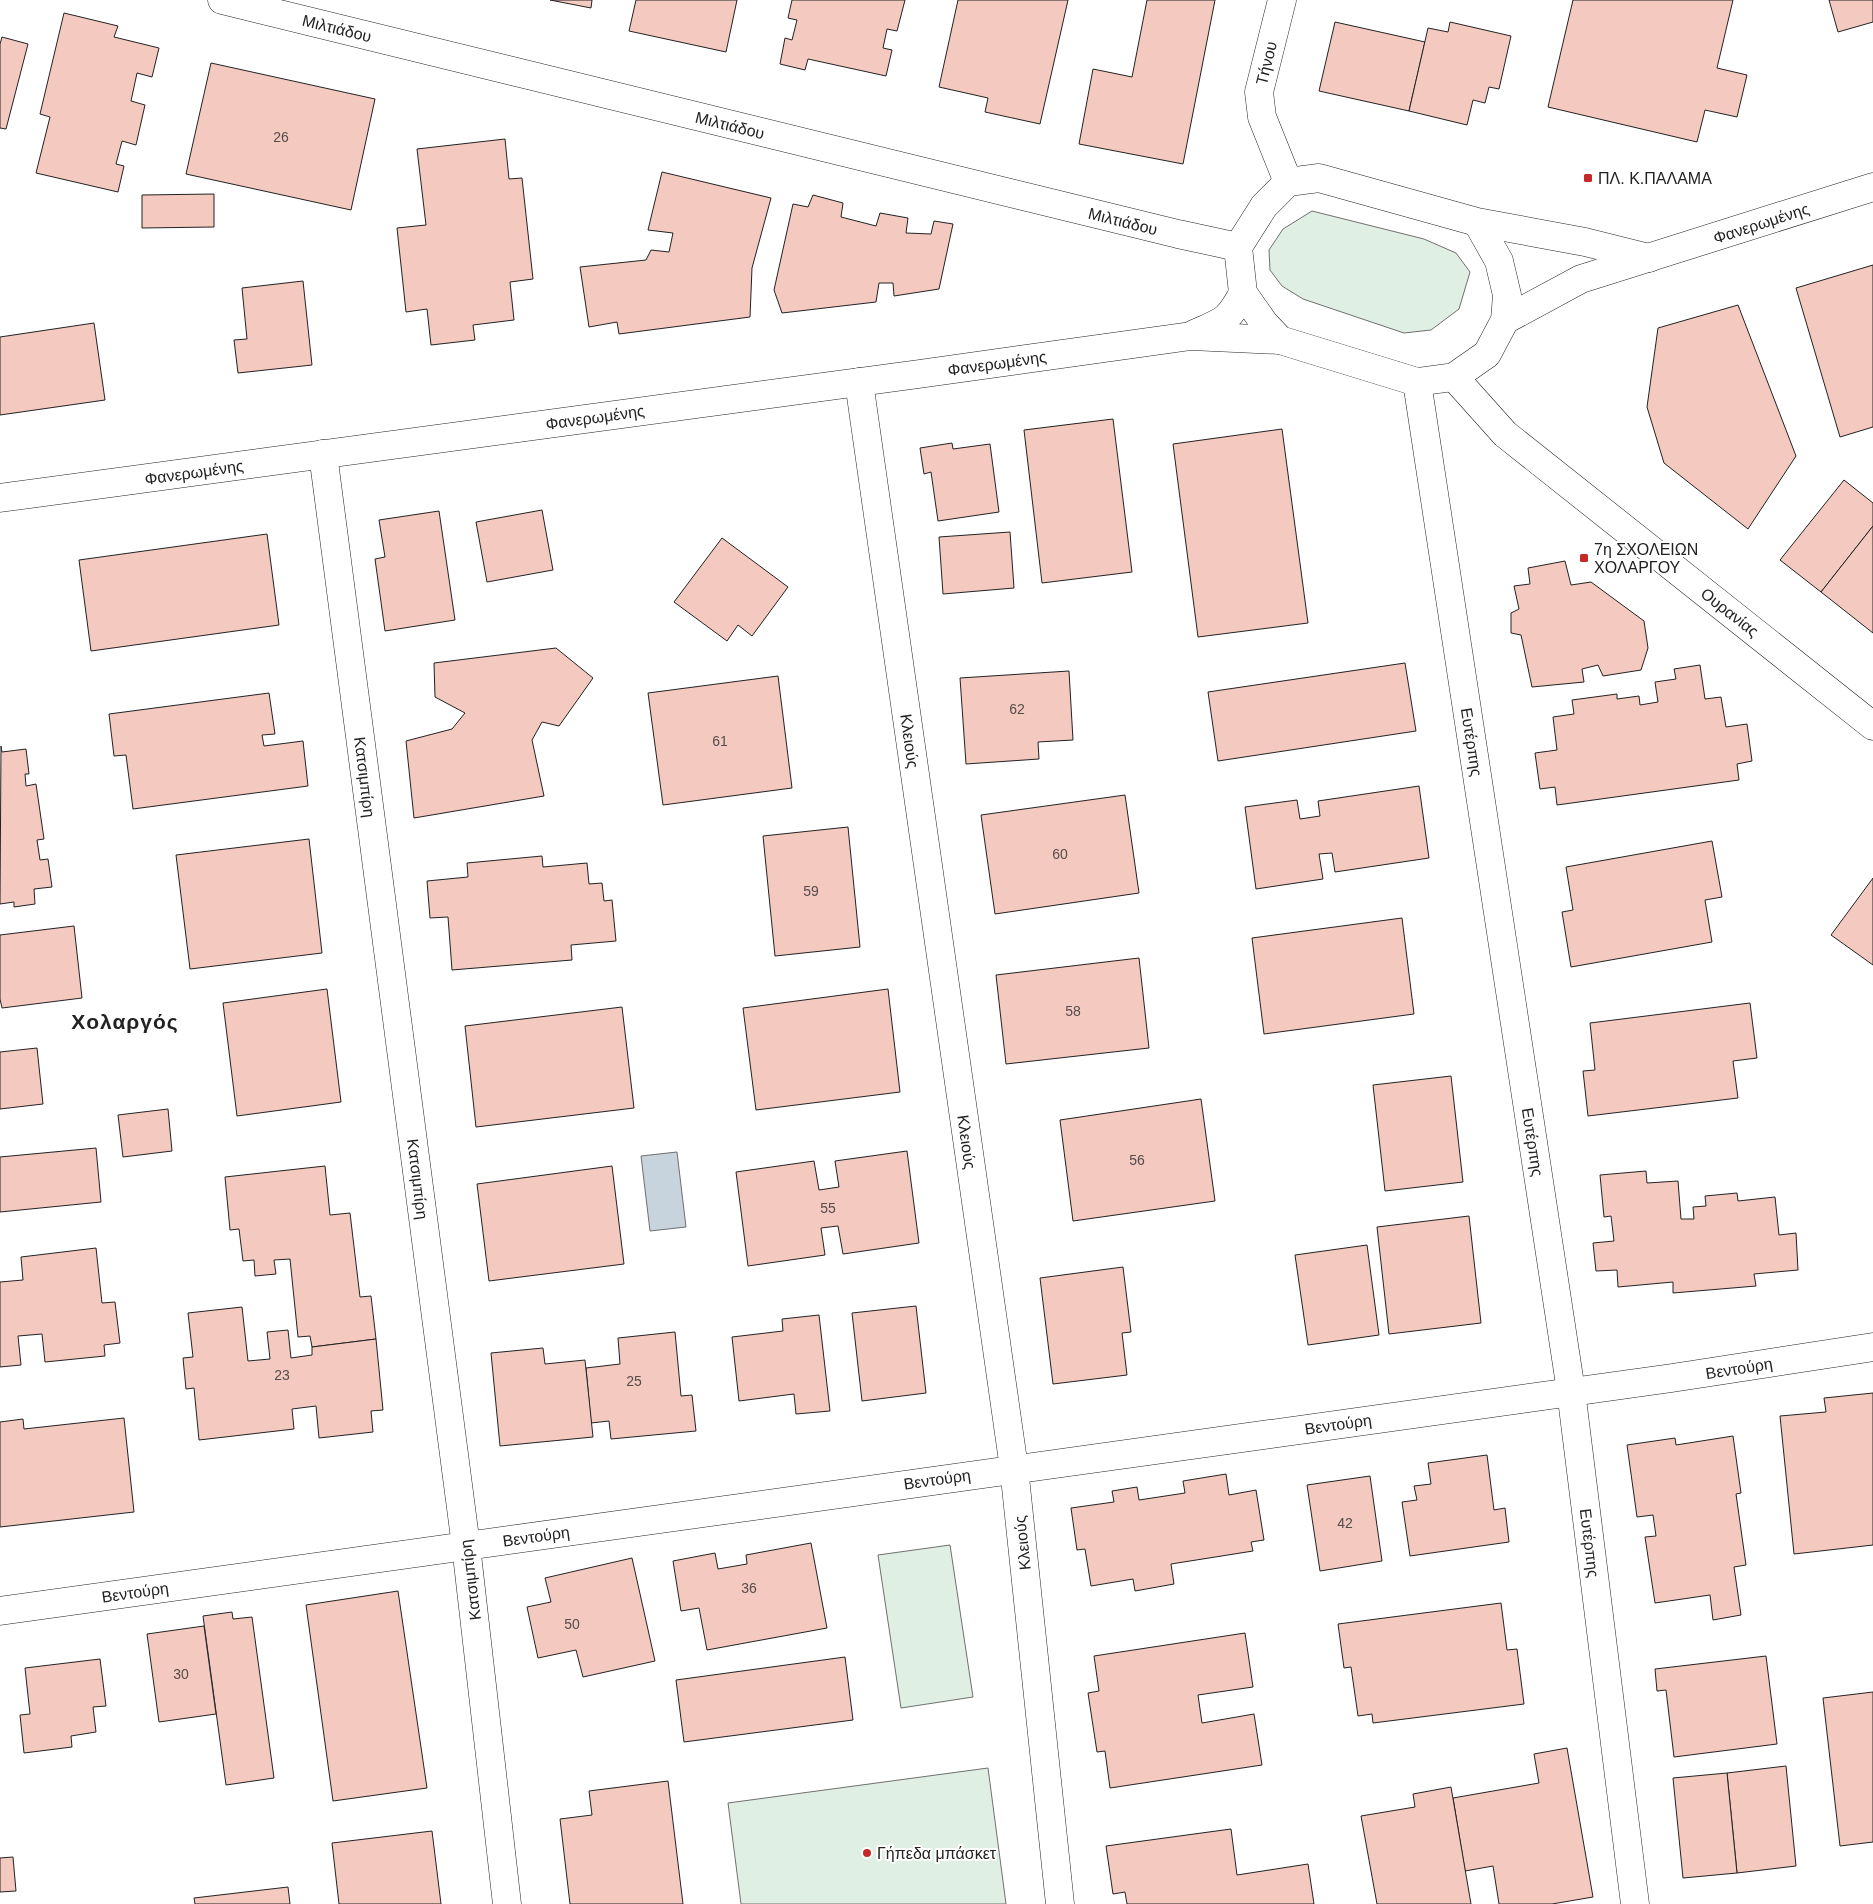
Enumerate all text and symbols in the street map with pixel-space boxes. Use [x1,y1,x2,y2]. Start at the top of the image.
street label: Μιλτιάδου [301,12,373,45]
street label: Τήνου [1253,40,1280,87]
street label: Μιλτιάδου [694,109,766,142]
house number: 26 [273,129,289,145]
place label: ΠΛ. Κ.ΠΑΛΑΜΑ [1598,170,1712,187]
marker: ΠΛ. Κ.ΠΑΛΑΜΑ [1582,172,1594,184]
street label: Φανερωμένης [1711,200,1811,247]
street label: Μιλτιάδου [1087,205,1159,238]
street label: Φανερωμένης [947,348,1048,379]
street label: Φανερωμένης [545,402,646,433]
street label: Φανερωμένης [144,457,245,488]
place label: 7η ΣΧΟΛΕΙΩΝ ΧΟΛΑΡΓΟΥ [1594,541,1698,576]
marker: 7η ΣΧΟΛΕΙΩΝ ΧΟΛΑΡΓΟΥ [1578,552,1590,564]
street label: Ουρανίας [1698,585,1762,640]
house number: 62 [1009,701,1025,717]
street label: Ευτέρπης [1458,706,1485,778]
street label: Κλειούς [897,713,922,770]
house number: 61 [712,733,728,749]
street label: Κατσιμπίρη [351,736,378,818]
house number: 60 [1052,846,1068,862]
house number: 59 [803,883,819,899]
house number: 58 [1065,1003,1081,1019]
district label: Χολαργός [71,1010,179,1034]
street label: Ευτέρπης [1519,1106,1546,1178]
street label: Κλειούς [954,1114,979,1171]
street label: Κατσιμπίρη [404,1138,431,1220]
house number: 56 [1129,1152,1145,1168]
house number: 55 [820,1200,836,1216]
street label: Βεντούρη [1704,1355,1774,1382]
house number: 23 [274,1367,290,1383]
house number: 25 [626,1373,642,1389]
street label: Βεντούρη [1303,1411,1373,1438]
street label: Βεντούρη [902,1466,972,1493]
street label: Ευτέρπης [1577,1508,1602,1579]
street label: Κλειούς [1011,1515,1034,1571]
house number: 42 [1337,1515,1353,1531]
street label: Βεντούρη [501,1523,571,1550]
street label: Κατσιμπίρη [457,1539,484,1621]
street label: Βεντούρη [100,1579,170,1606]
house number: 36 [741,1580,757,1596]
house number: 50 [564,1616,580,1632]
house number: 30 [173,1666,189,1682]
place label: Γήπεδα μπάσκετ [877,1845,997,1862]
marker: Γήπεδα μπάσκετ [861,1847,873,1859]

